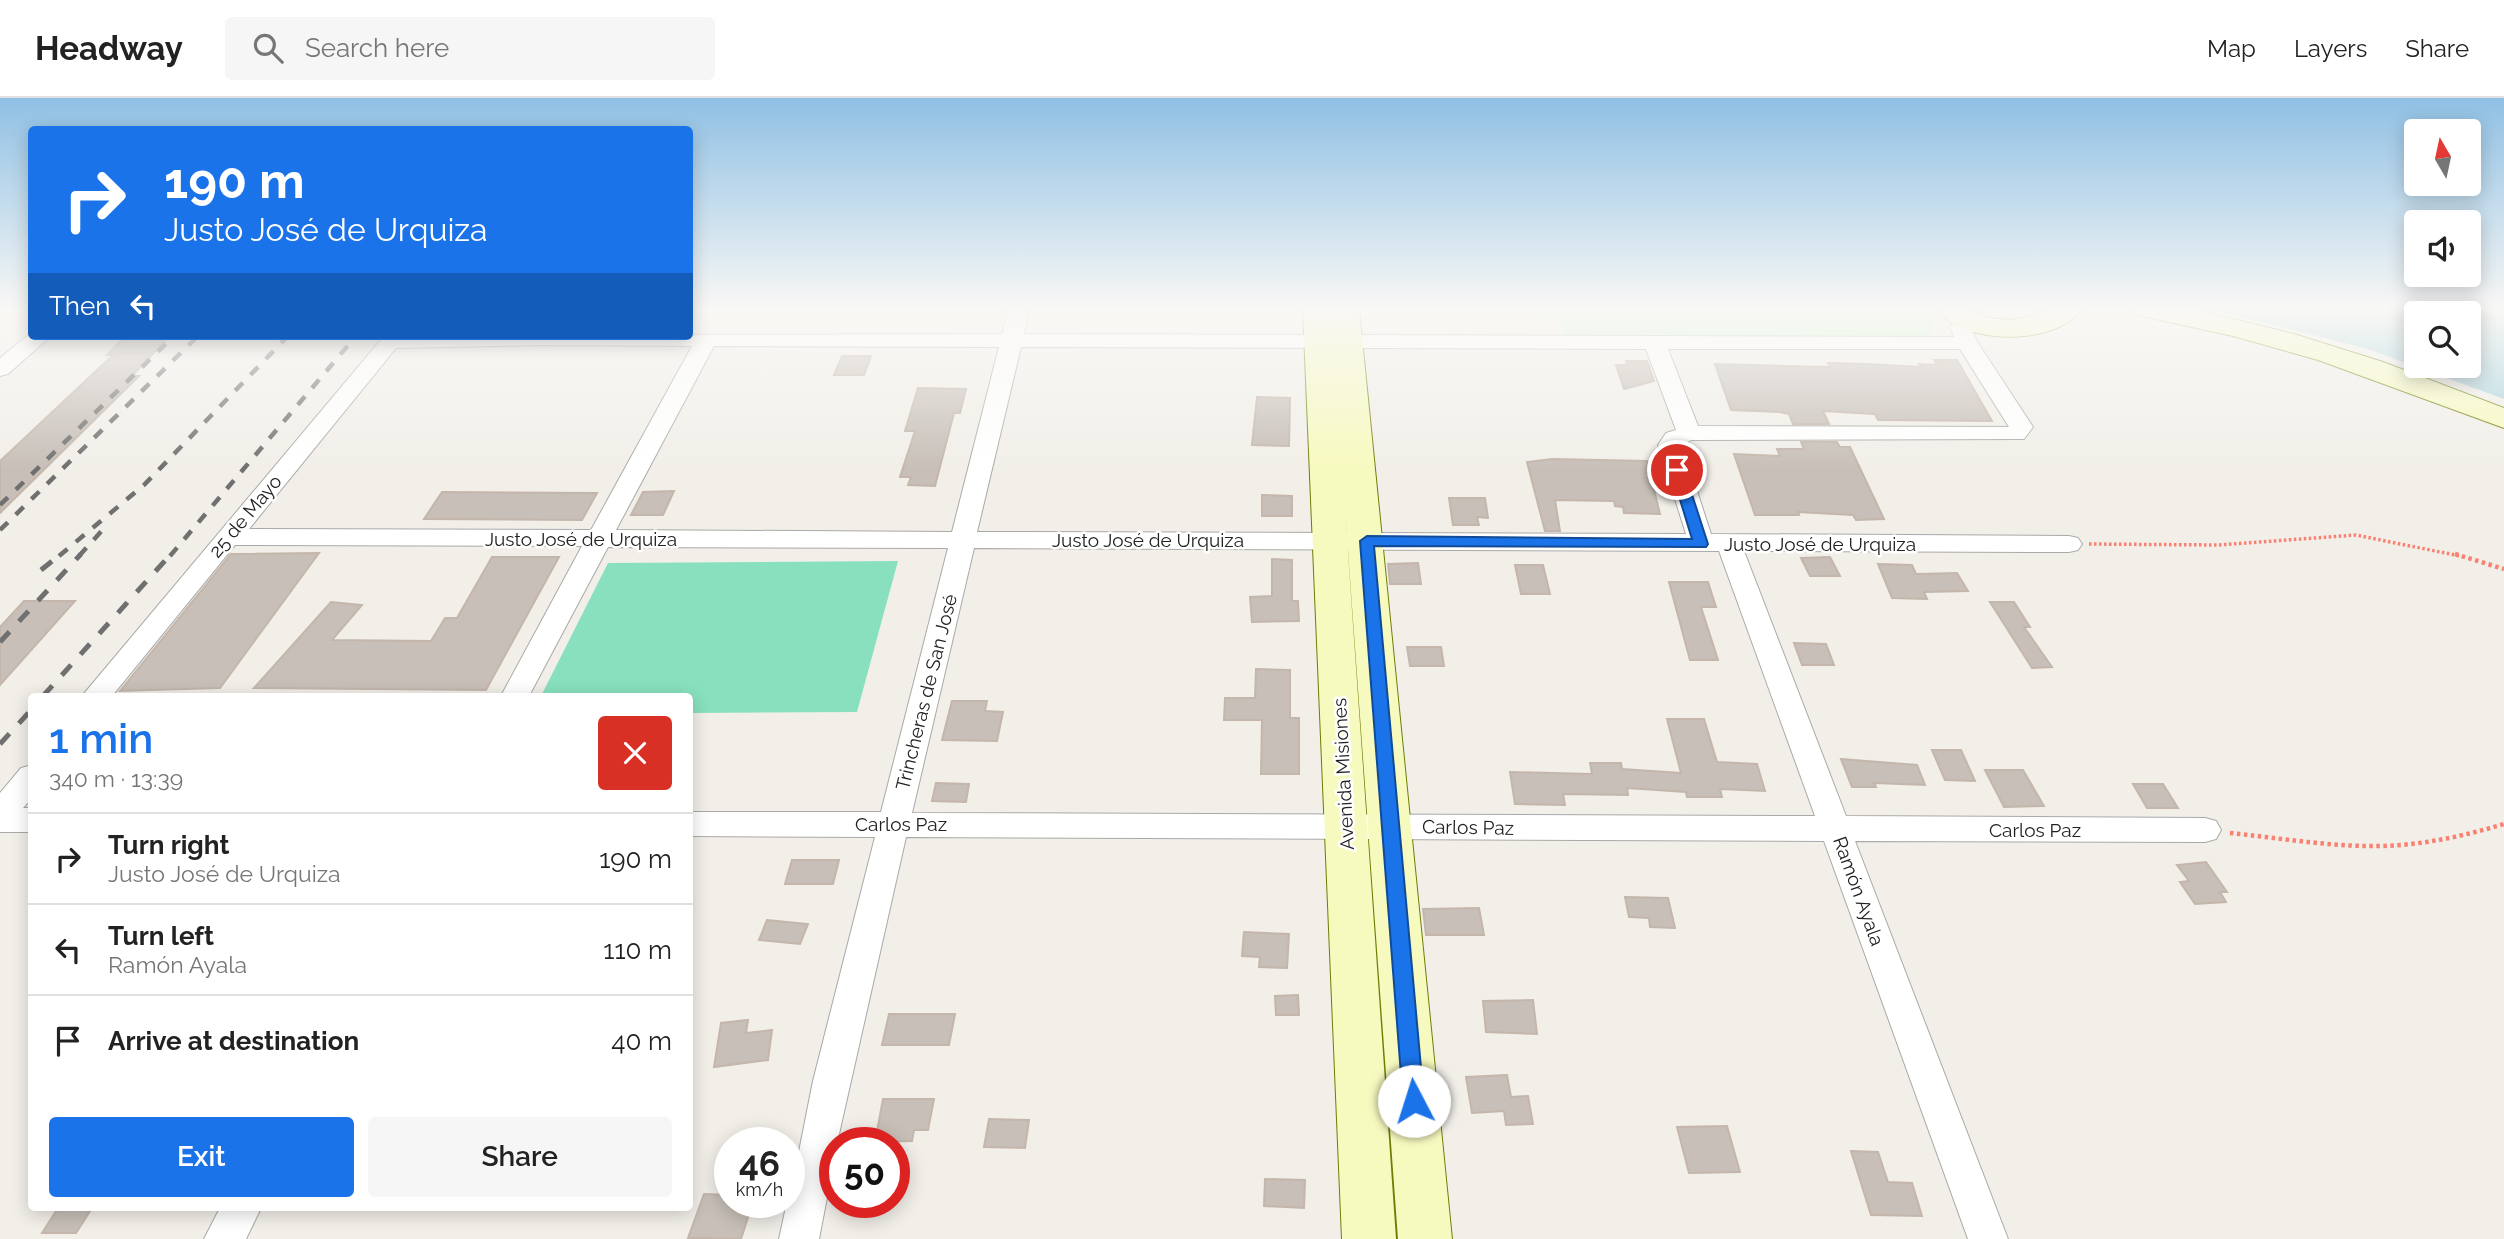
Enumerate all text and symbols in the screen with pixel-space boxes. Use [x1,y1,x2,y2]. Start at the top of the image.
search box [225,17,715,80]
text: Headway [35,29,183,68]
icon: search [249,29,287,67]
text: Search here [305,33,449,63]
text: Map [2207,34,2256,63]
text: Layers [2294,34,2367,63]
text: Share [2405,34,2469,63]
north arrow [2404,119,2482,196]
map controls [2404,119,2481,378]
text: 190 m [164,152,305,209]
icon: right [49,154,140,245]
button: sound [2404,210,2481,287]
text: Justo José de Urquiza [164,211,488,248]
icon: left [124,287,162,325]
text: Then [49,291,110,321]
button: search [2404,301,2481,378]
pin [1647,440,1707,500]
icon: arrive [1658,451,1696,489]
street label: 25 de Mayo [204,470,286,562]
street label: Justo José de Urquiza [485,528,677,550]
street label: Justo José de Urquiza [1052,529,1244,551]
street label: Justo José de Urquiza [1724,533,1916,555]
street label: Trincheras de San José [891,592,961,792]
street label: Avenida Misiones [1328,697,1358,851]
text: 1 min [49,714,153,763]
button: close [598,716,672,790]
text: 340 m · 13:39 [49,765,183,792]
street label: Carlos Paz [855,813,947,835]
street label: Carlos Paz [1422,815,1514,839]
street label: Carlos Paz [1989,819,2081,841]
text: Turn right [108,830,229,860]
street label: Ramón Ayala [1829,833,1889,949]
icon: right [49,840,87,878]
text: 190 m [599,844,672,874]
text: Justo José de Urquiza [108,860,341,887]
text: Turn left [108,921,214,951]
icon: left [49,931,87,969]
text: 110 m [603,935,672,965]
text: Ramón Ayala [108,951,247,978]
icon: arrive [49,1022,87,1060]
text: Arrive at destination [108,1026,359,1056]
text: 40 m [611,1026,672,1056]
position arrow [1377,1064,1451,1138]
button: Exit [49,1117,354,1197]
button: Share [368,1117,672,1197]
speed limit sign: 50 [819,1127,910,1218]
text: 46 [739,1143,780,1184]
text: km/h [736,1179,783,1200]

